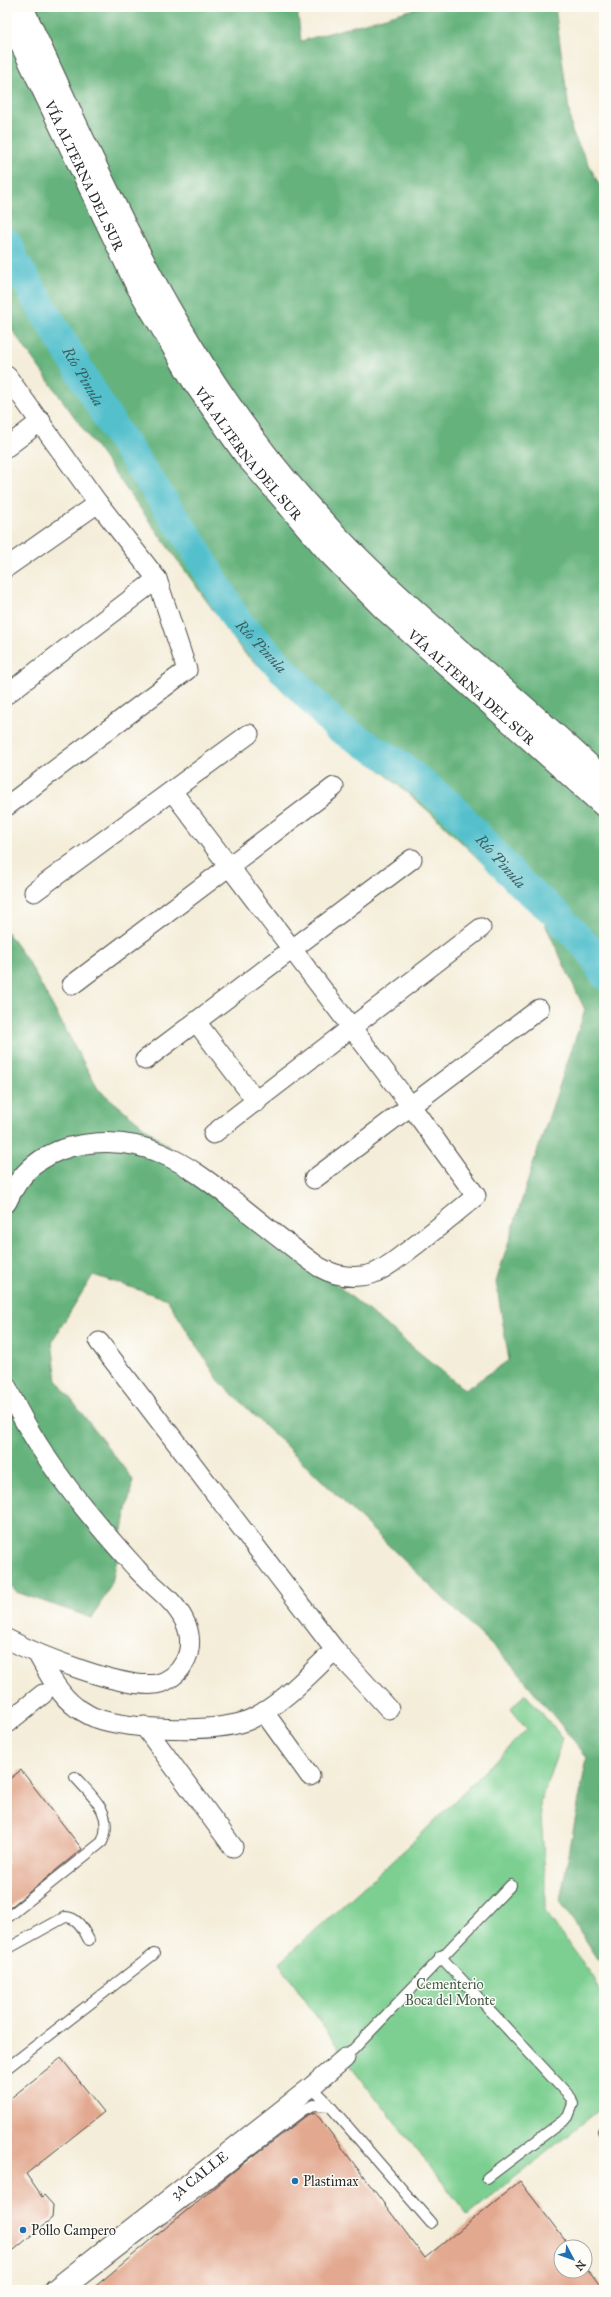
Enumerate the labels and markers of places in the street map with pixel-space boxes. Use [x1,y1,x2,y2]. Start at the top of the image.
place label: Plastimax [303,2173,359,2190]
marker: Plastimax [290,2176,300,2186]
place label: Pollo Campero [31,2222,116,2239]
marker: Pollo Campero [18,2225,28,2235]

